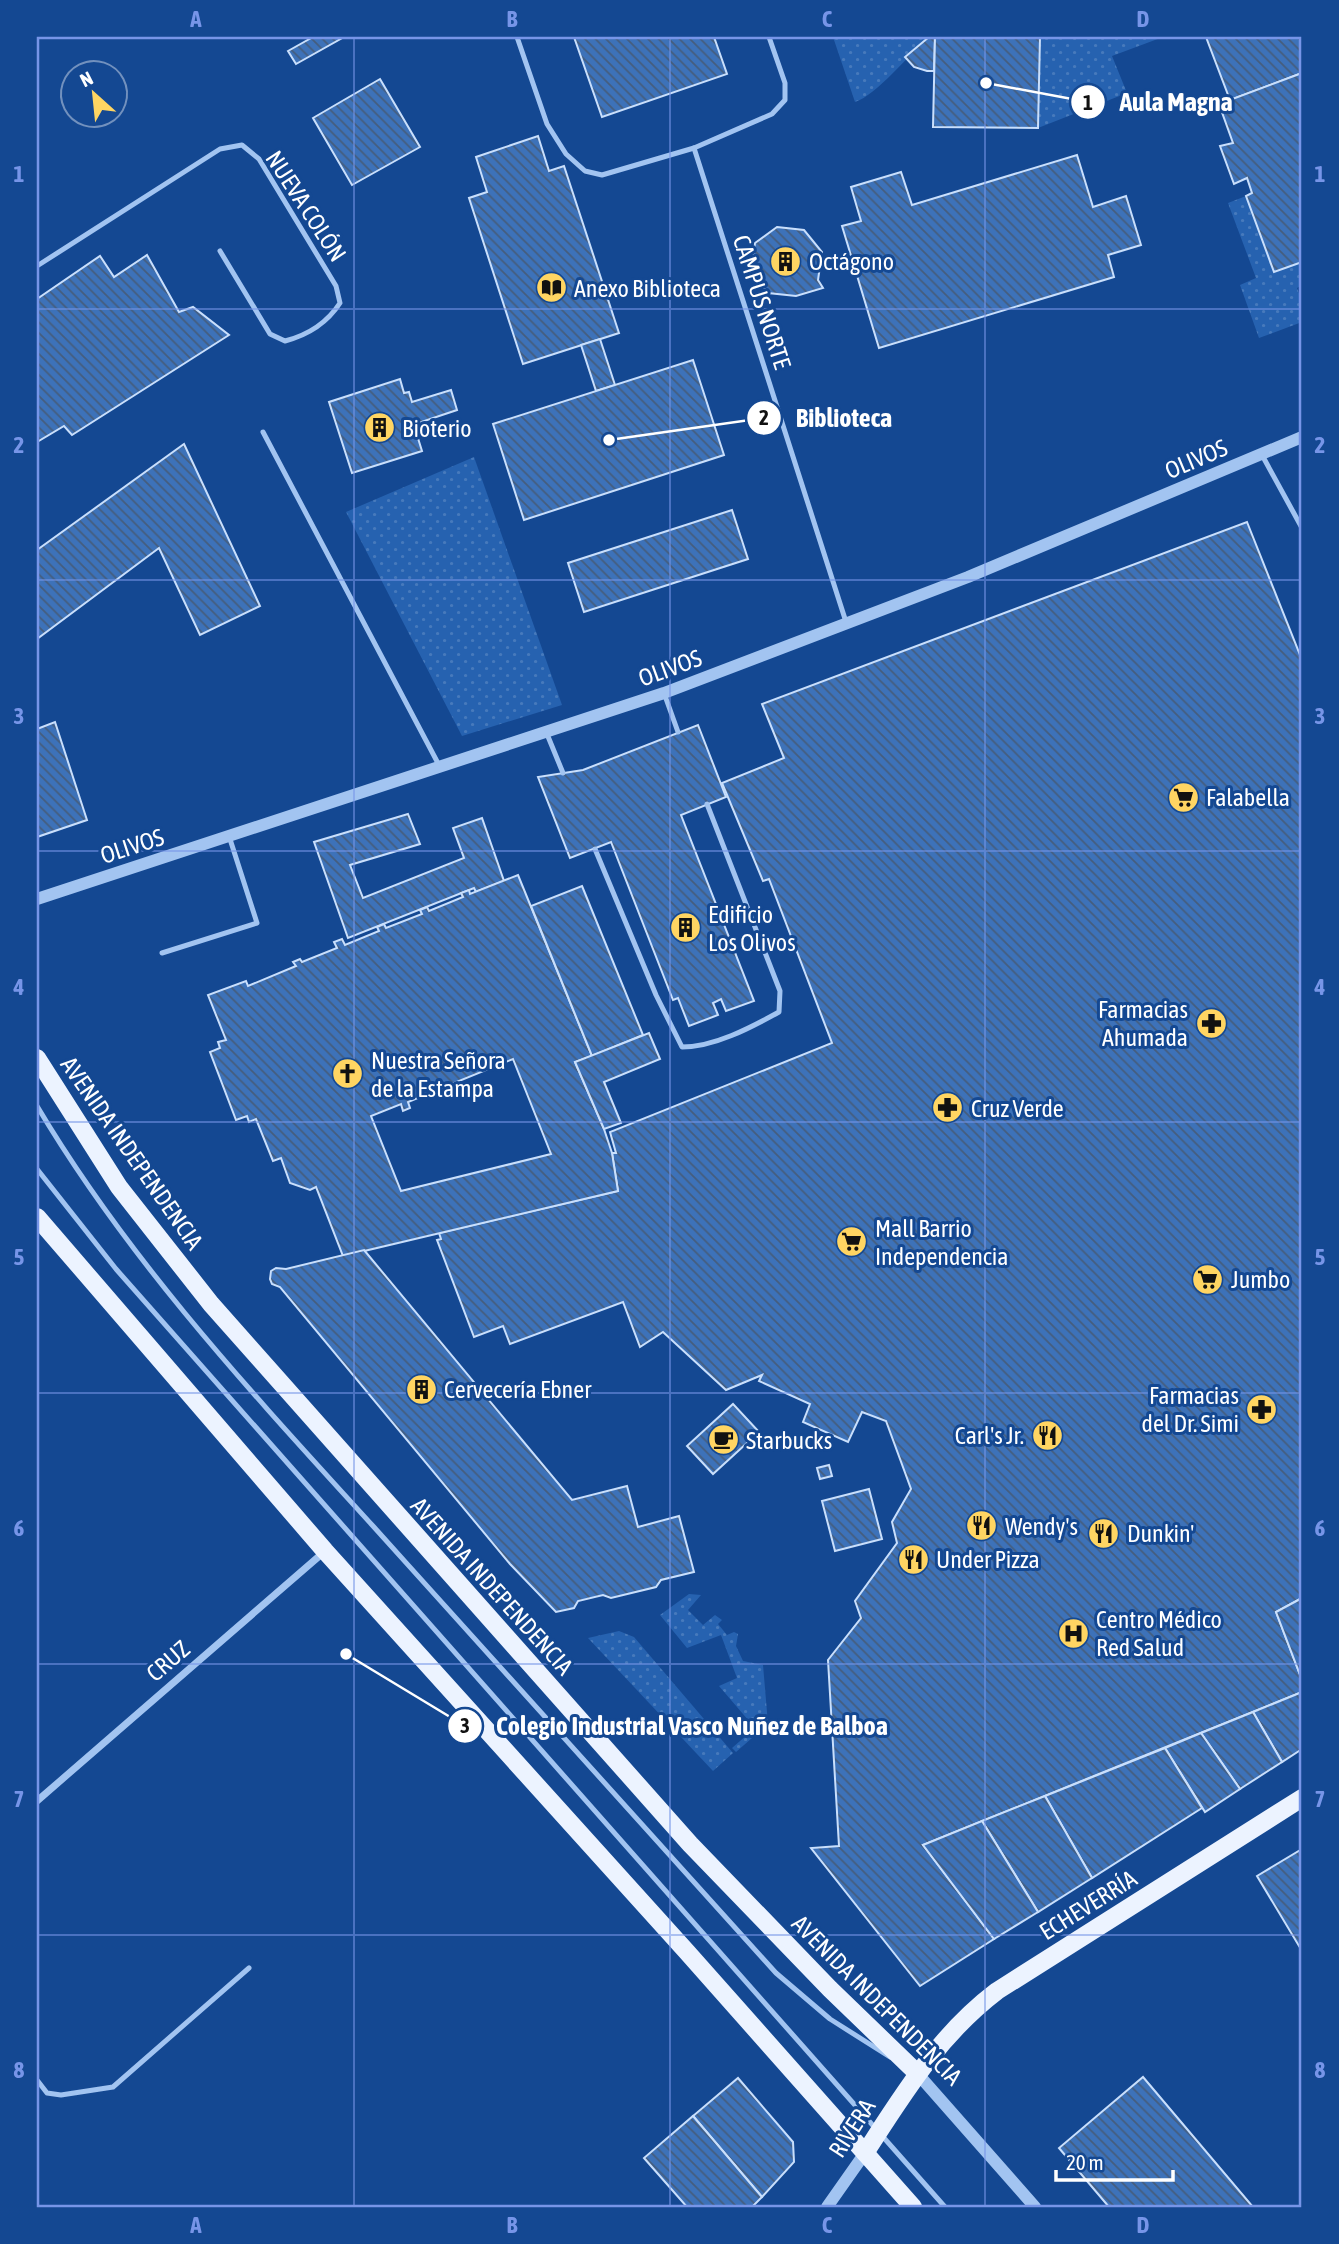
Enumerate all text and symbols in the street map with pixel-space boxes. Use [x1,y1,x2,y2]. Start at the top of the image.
text: A [189,6,202,32]
text: B [507,6,518,32]
text: C [822,6,833,32]
text: D [1137,6,1150,32]
north arrow [60,60,130,130]
text: N [76,67,96,91]
callout: Aula Magna [1070,79,1246,126]
text: Aula Magna [1118,87,1233,117]
text: 1 [1083,90,1093,114]
street label: NUEVA COLÓN [260,146,352,266]
text: 1 [14,161,25,187]
text: 1 [1315,161,1326,187]
street label: CAMPUS NORTE [728,232,796,372]
building icon: Octágono [769,244,803,278]
place label: Octágono [809,248,894,275]
library icon: Anexo Biblioteca [534,271,568,305]
place label: Anexo Biblioteca [574,275,721,302]
callout: Biblioteca [746,394,906,441]
text: Biblioteca [796,403,892,433]
text: 2 [759,405,769,429]
building icon: Bioterio [362,411,396,445]
place label: Bioterio [402,415,472,442]
text: 2 [14,432,24,458]
text: 2 [1315,432,1325,458]
street label: OLIVOS [1161,434,1231,484]
street label: OLIVOS [635,644,705,692]
text: 3 [14,703,24,729]
text: 3 [1315,703,1325,729]
supermarket icon: Falabella [1166,780,1200,814]
place label: Falabella [1206,784,1290,811]
street label: OLIVOS [97,823,167,869]
place label: Edificio Los Olivos [708,901,796,956]
building icon: Edificio Los Olivos [668,911,702,945]
text: 4 [13,974,25,1000]
text: 4 [1314,974,1326,1000]
place label: Farmacias Ahumada [1098,996,1188,1051]
pharmacy icon: Farmacias Ahumada [1194,1006,1228,1040]
place label: Nuestra Señora de la Estampa [371,1047,506,1102]
street label: AVENIDA INDEPENDENCIA [55,1052,209,1255]
church icon: Nuestra Señora de la Estampa [331,1057,365,1091]
pharmacy icon: Cruz Verde [931,1091,965,1125]
place label: Cruz Verde [971,1095,1064,1122]
place label: Mall Barrio Independencia [875,1215,1008,1270]
supermarket icon: Mall Barrio Independencia [835,1225,869,1259]
text: 5 [14,1244,25,1270]
text: 5 [1315,1244,1326,1270]
supermarket icon: Jumbo [1191,1262,1225,1296]
place label: Jumbo [1231,1266,1290,1293]
building icon: Cervecería Ebner [404,1372,438,1406]
place label: Cervecería Ebner [444,1376,592,1403]
place label: Farmacias del Dr. Simi [1142,1382,1239,1437]
pharmacy icon: Farmacias del Dr. Simi [1245,1392,1279,1426]
restaurant icon: Carl's Jr. [1030,1418,1064,1452]
place label: Carl's Jr. [955,1422,1024,1449]
cafe icon: Starbucks [706,1423,740,1457]
place label: Starbucks [746,1427,832,1454]
street label: AVENIDA INDEPENDENCIA [405,1492,579,1680]
restaurant icon: Wendy's [965,1509,999,1543]
place label: Wendy's [1005,1513,1078,1540]
text: 6 [14,1515,25,1541]
text: 6 [1315,1515,1326,1541]
restaurant icon: Dunkin' [1087,1516,1121,1550]
place label: Dunkin' [1127,1520,1194,1547]
restaurant icon: Under Pizza [896,1542,930,1576]
place label: Under Pizza [936,1546,1040,1573]
place label: Centro Médico Red Salud [1096,1606,1222,1661]
hospital icon: Centro Médico Red Salud [1056,1616,1090,1650]
street label: CRUZ [141,1635,195,1687]
callout: Colegio Industrial Vasco Nuñez de Balboa [447,1703,902,1750]
text: Colegio Industrial Vasco Nuñez de Balboa [496,1711,888,1741]
text: 3 [460,1713,470,1737]
text: 7 [14,1786,24,1812]
text: 7 [1315,1786,1325,1812]
street label: ECHEVERRÍA [1035,1865,1142,1945]
street label: AVENIDA INDEPENDENCIA [787,1910,968,2091]
text: 8 [14,2057,25,2083]
text: 8 [1315,2057,1326,2083]
street label: RIVERA [823,2094,881,2162]
scale bar [1056,2139,1173,2183]
text: 20 m [1066,2150,1104,2174]
text: A [189,2212,202,2238]
text: B [507,2212,518,2238]
text: C [822,2212,833,2238]
text: D [1137,2212,1150,2238]

